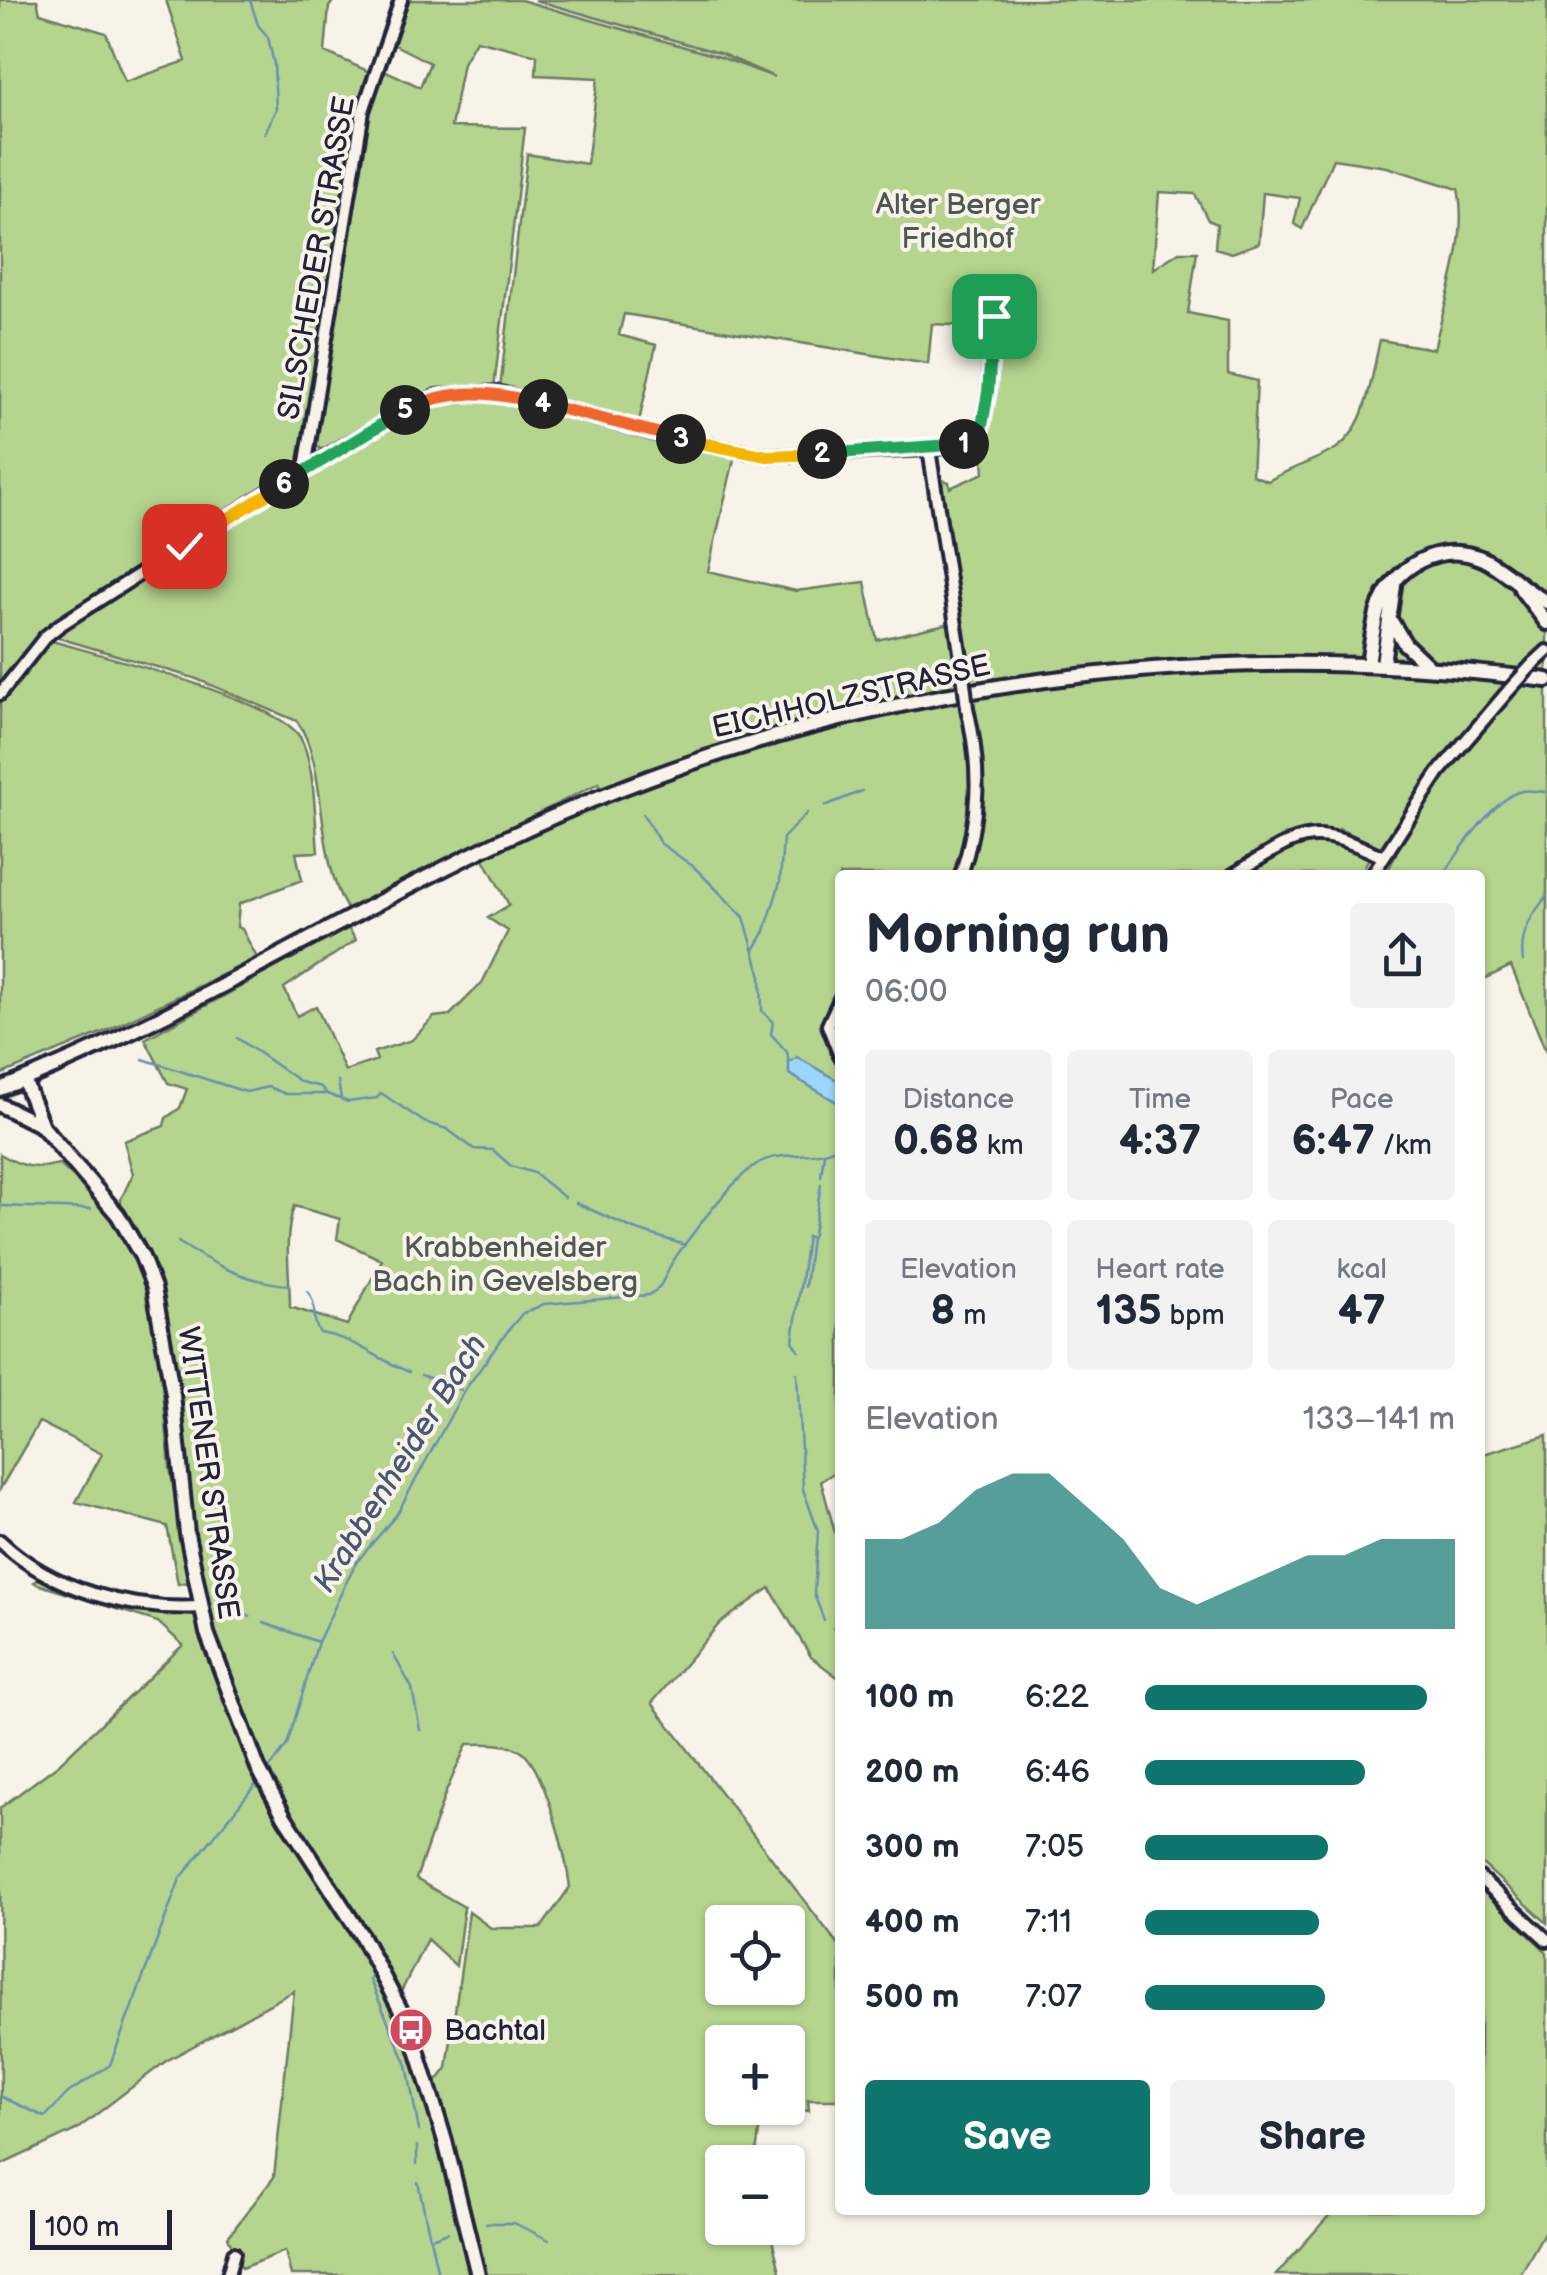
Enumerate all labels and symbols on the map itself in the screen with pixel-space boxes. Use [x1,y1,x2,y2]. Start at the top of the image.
street label: SILSCHEDER STRASSE [271,94,363,423]
park label: Alter Berger Friedhof [876,187,1041,257]
pin [952,274,1037,359]
pin: 4 [518,379,568,429]
pin: 5 [380,385,430,435]
pin: 3 [656,414,706,464]
pin: 1 [939,419,989,469]
pin: 2 [797,429,847,479]
pin: 6 [259,459,309,509]
pin [142,504,227,589]
street label: EICHHOLZSTRASSE [709,647,994,746]
park label: Krabbenheider Bach in Gevelsberg [372,1230,638,1300]
street label: WITTENER STRASSE [170,1325,246,1622]
water label: Krabbenheider Bach [305,1328,495,1600]
bus stop icon: Bachtal [388,2007,434,2053]
place label: Bachtal [444,2013,546,2049]
scale bar [30,2205,172,2250]

